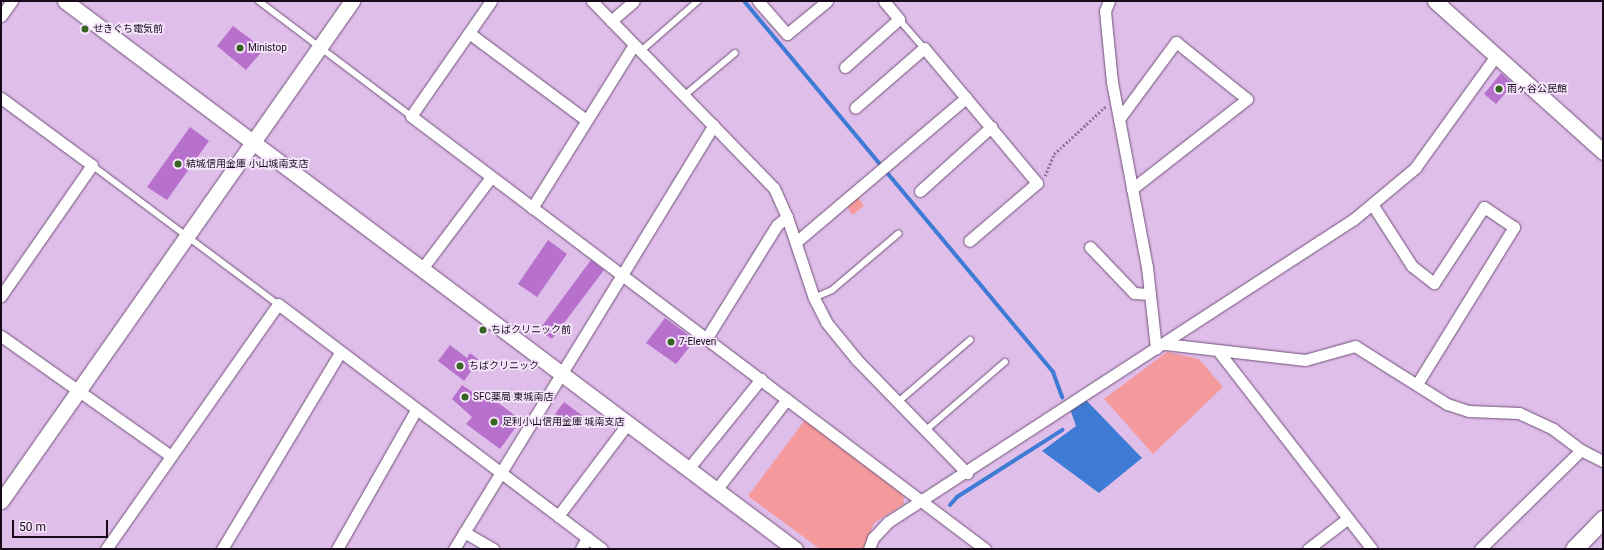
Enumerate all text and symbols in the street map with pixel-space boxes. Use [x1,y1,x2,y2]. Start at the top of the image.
place label: せきぐち電気前 [93,23,163,35]
marker: せきぐち電気前 [80,24,90,34]
place label: Ministop [248,42,287,54]
marker: Ministop [235,43,245,53]
place label: 雨ヶ谷公民館 [1507,83,1567,95]
marker: 雨ヶ谷公民館 [1494,84,1504,94]
place label: 結城信用金庫 小山城南支店 [186,158,308,170]
marker: 結城信用金庫 小山城南支店 [173,159,183,169]
place label: ちばクリニック前 [491,324,571,336]
marker: ちばクリニック前 [478,325,488,335]
place label: 7-Eleven [679,336,716,348]
marker: 7-Eleven [666,337,676,347]
marker: ちばクリニック [454,360,466,372]
place label: ちばクリニック [469,360,539,372]
place label: SFC薬局 東城南店 [473,391,553,403]
marker: SFC薬局 東城南店 [460,392,470,402]
place label: 足利小山信用金庫 城南支店 [502,416,624,428]
marker: 足利小山信用金庫 城南支店 [489,417,499,427]
scale bar [14,512,110,538]
text: 50 m [19,520,46,534]

